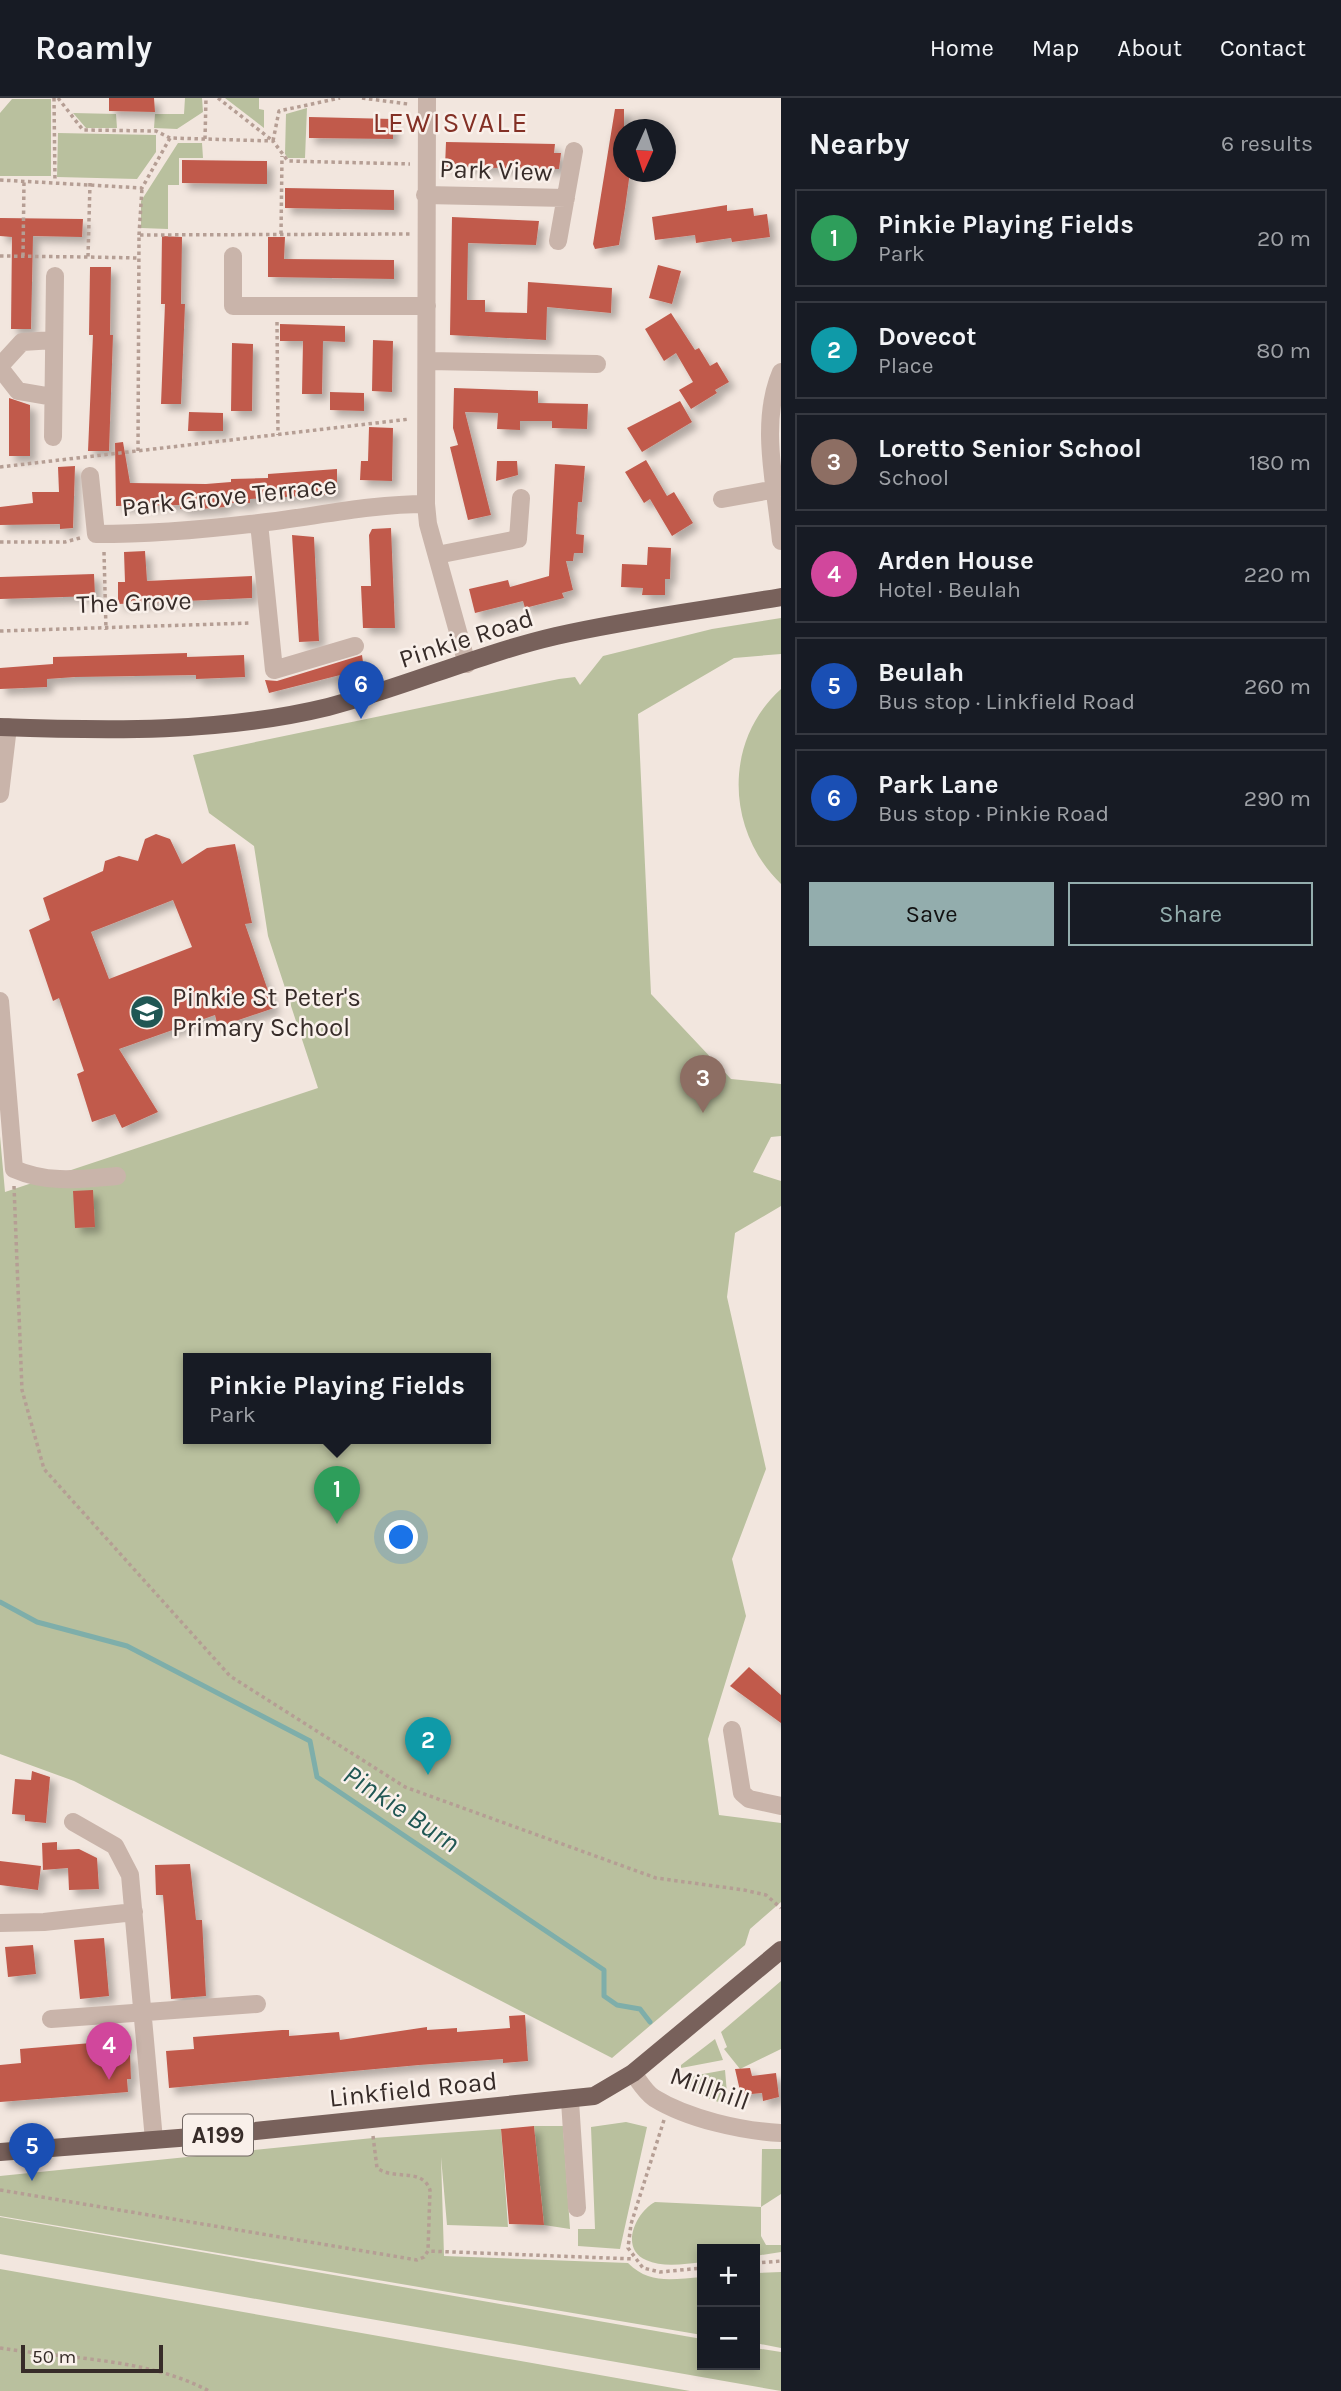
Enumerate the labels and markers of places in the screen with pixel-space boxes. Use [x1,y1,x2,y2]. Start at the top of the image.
pin: 6 [338,661,384,719]
place label: Pinkie St Peter's Primary School [172,982,361,1043]
school or university icon: Pinkie St Peter's Primary School [128,993,166,1031]
pin: 3 [680,1055,726,1113]
pin: 1 [314,1466,360,1524]
pin: 2 [405,1717,451,1775]
pin: 4 [86,2022,132,2080]
pin: 5 [9,2123,55,2181]

